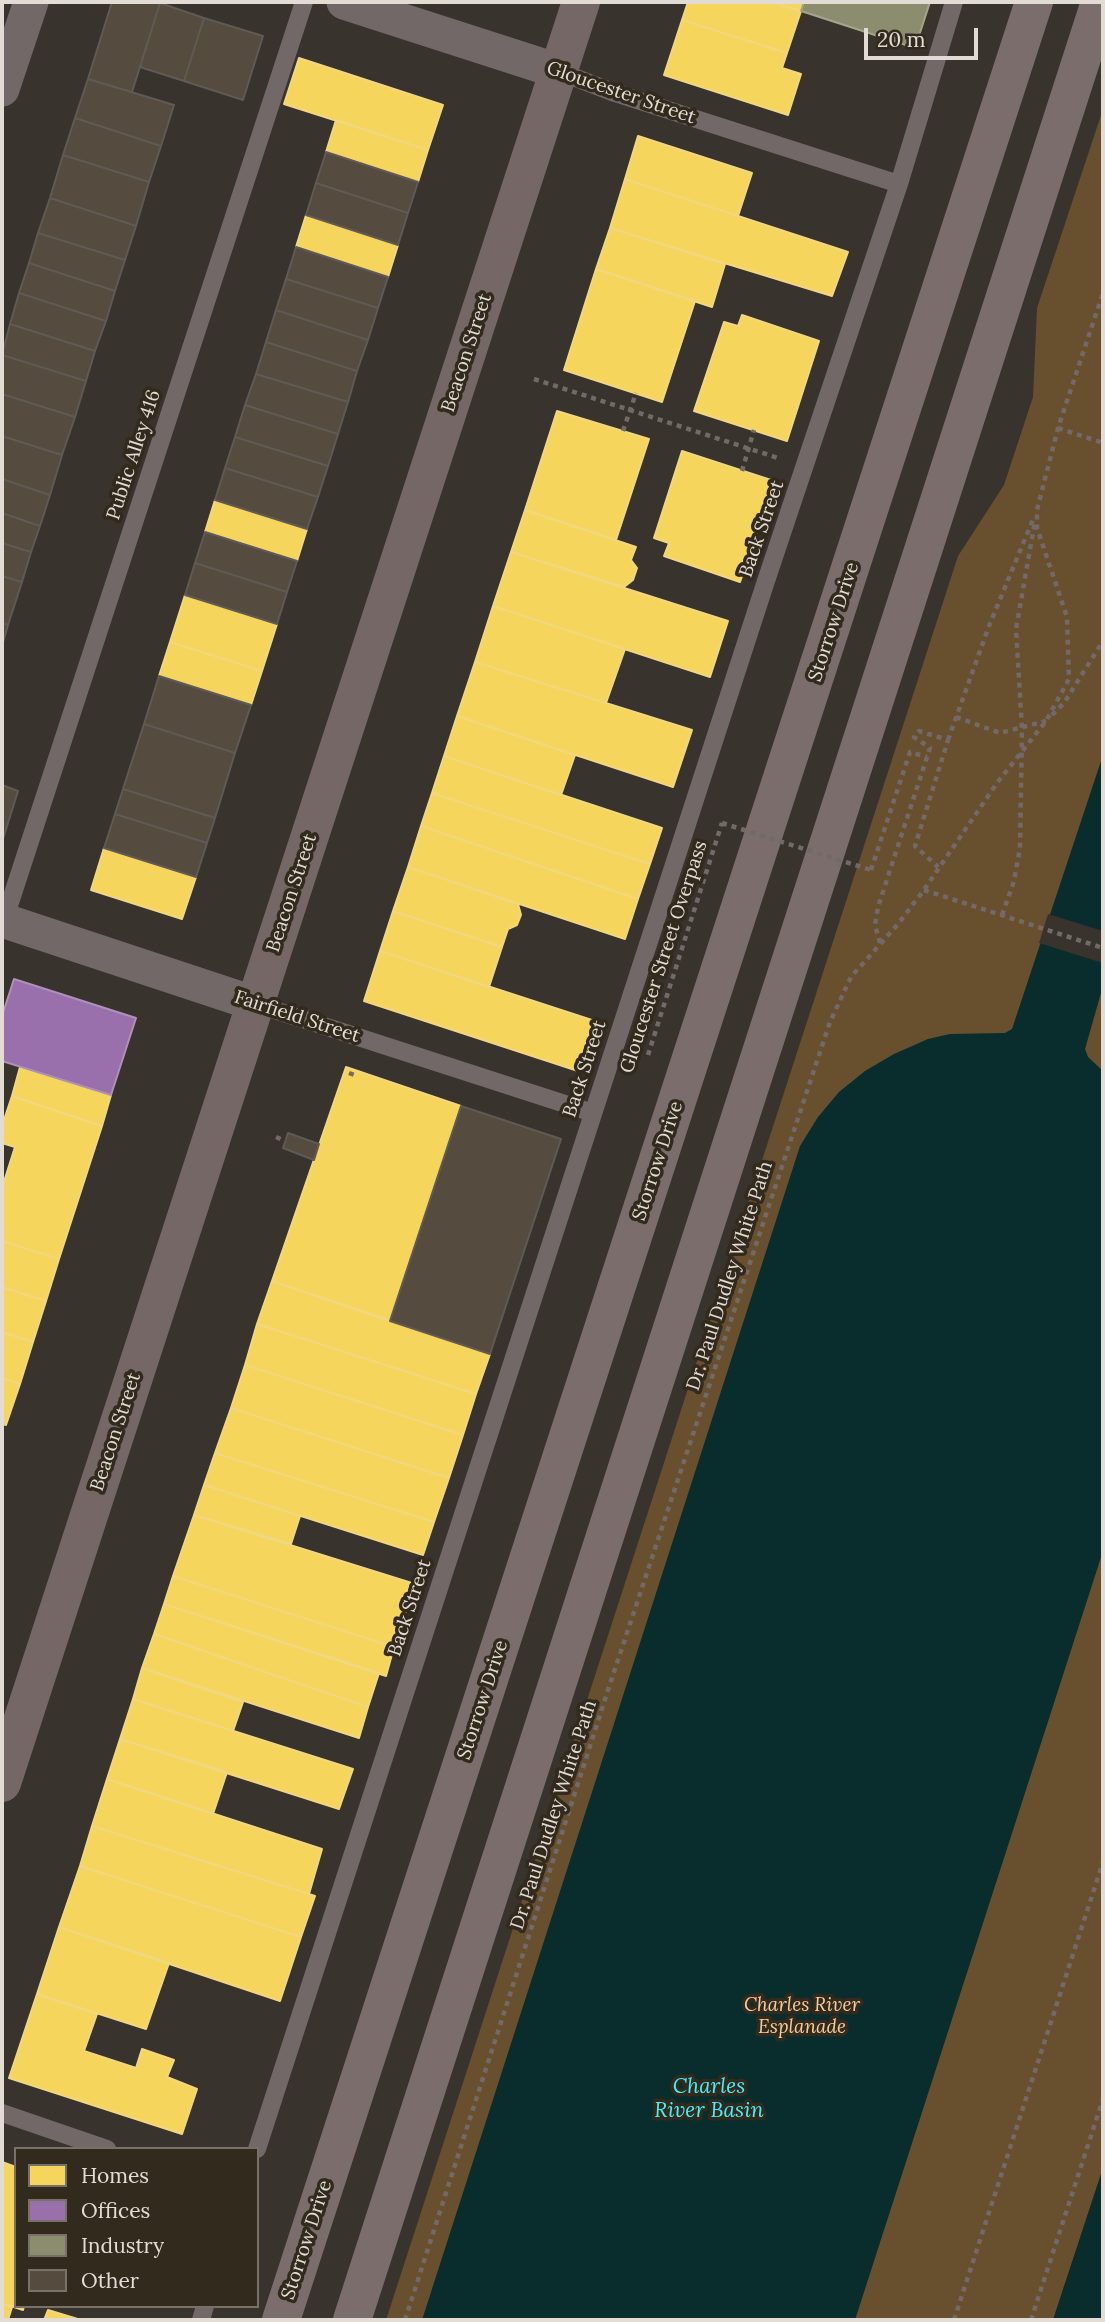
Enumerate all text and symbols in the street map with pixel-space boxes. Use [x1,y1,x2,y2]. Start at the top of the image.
scale bar [867,14,981,58]
text: 20 m [877,26,926,53]
street label: Gloucester Street [544,57,698,129]
street label: Beacon Street [437,291,497,415]
street label: Public Alley 416 [102,387,166,523]
street label: Back Street [735,478,789,580]
street label: Storrow Drive [804,559,864,685]
street label: Beacon Street [262,831,322,955]
street label: Gloucester Street Overpass [616,838,712,1076]
street label: Fairfield Street [231,986,363,1048]
street label: Back Street [559,1018,611,1120]
street label: Storrow Drive [628,1098,688,1224]
street label: Dr. Paul Dudley White Path [682,1158,778,1394]
street label: Beacon Street [86,1370,146,1494]
street label: Back Street [384,1557,436,1659]
street label: Storrow Drive [453,1637,513,1763]
street label: Dr. Paul Dudley White Path [506,1697,602,1933]
park label: Charles River Esplanade [744,1995,860,2039]
water label: Charles River Basin [654,2074,764,2124]
legend [14,2147,259,2308]
text: Homes [81,2162,149,2189]
street label: Storrow Drive [277,2177,337,2303]
text: Offices [81,2197,150,2224]
text: Industry [81,2232,164,2259]
text: Other [81,2267,139,2294]

